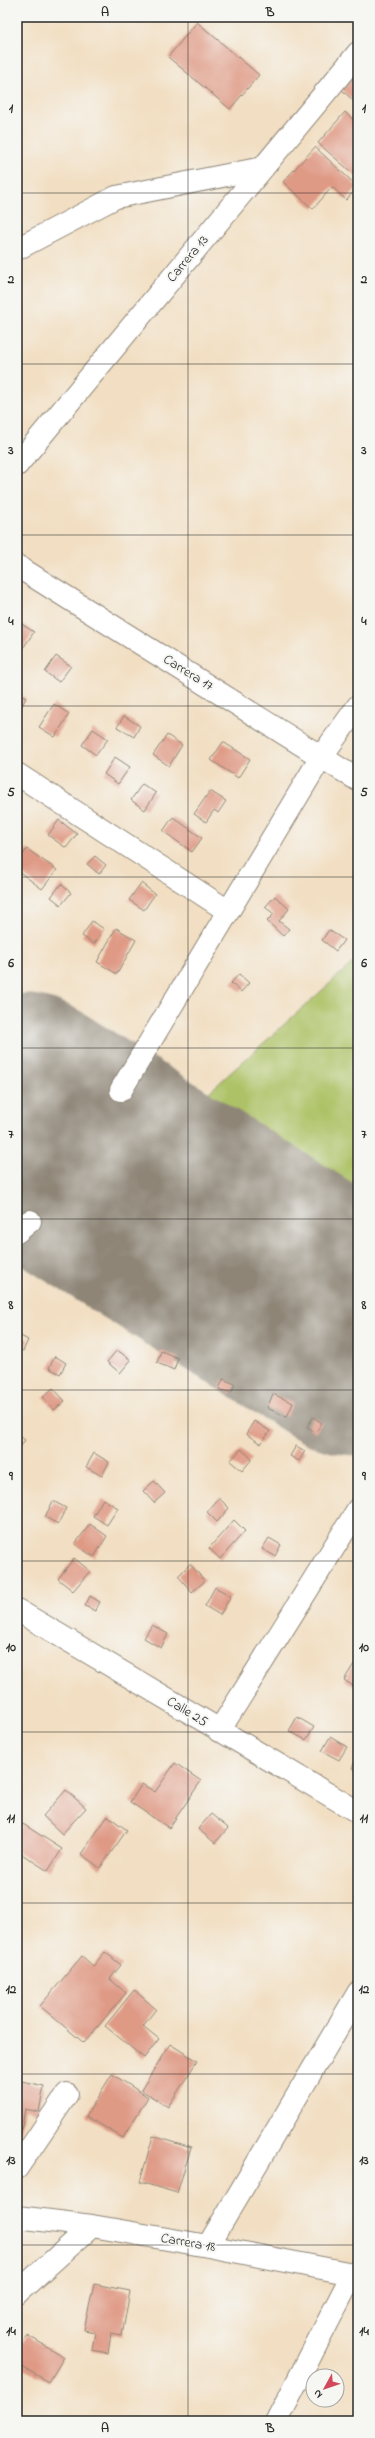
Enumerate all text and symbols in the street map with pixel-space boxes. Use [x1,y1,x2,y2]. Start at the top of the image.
text: A [101,3,109,22]
text: B [265,3,275,22]
text: 1 [9,99,14,118]
text: 1 [362,99,367,118]
street label: Carrera 13 [162,231,214,287]
text: 2 [7,270,15,289]
text: 2 [360,270,368,289]
text: 3 [7,441,14,460]
text: 3 [360,441,367,460]
text: 4 [7,612,14,631]
text: 4 [360,612,367,631]
street label: Carrera 17 [159,649,217,697]
text: 5 [7,783,15,802]
text: 5 [360,783,368,802]
text: 6 [7,954,14,973]
text: 6 [360,954,367,973]
text: 7 [8,1125,14,1144]
text: 7 [361,1125,367,1144]
text: 8 [8,1296,14,1315]
text: 8 [361,1296,367,1315]
text: 9 [8,1467,14,1486]
text: 9 [361,1467,367,1486]
text: 10 [6,1638,16,1657]
text: 10 [359,1638,369,1657]
street label: Calle 25 [162,1691,212,1733]
text: 11 [7,1809,16,1828]
text: 11 [360,1809,369,1828]
text: 12 [6,1980,17,1999]
text: 12 [359,1980,370,1999]
text: 13 [6,2151,16,2170]
text: 13 [359,2151,369,2170]
street label: Carrera 18 [159,2228,217,2258]
text: 14 [6,2322,16,2341]
text: 14 [359,2322,369,2341]
north arrow [305,2368,345,2408]
text: N [310,2386,327,2402]
text: A [101,2419,109,2438]
text: B [265,2419,275,2438]

